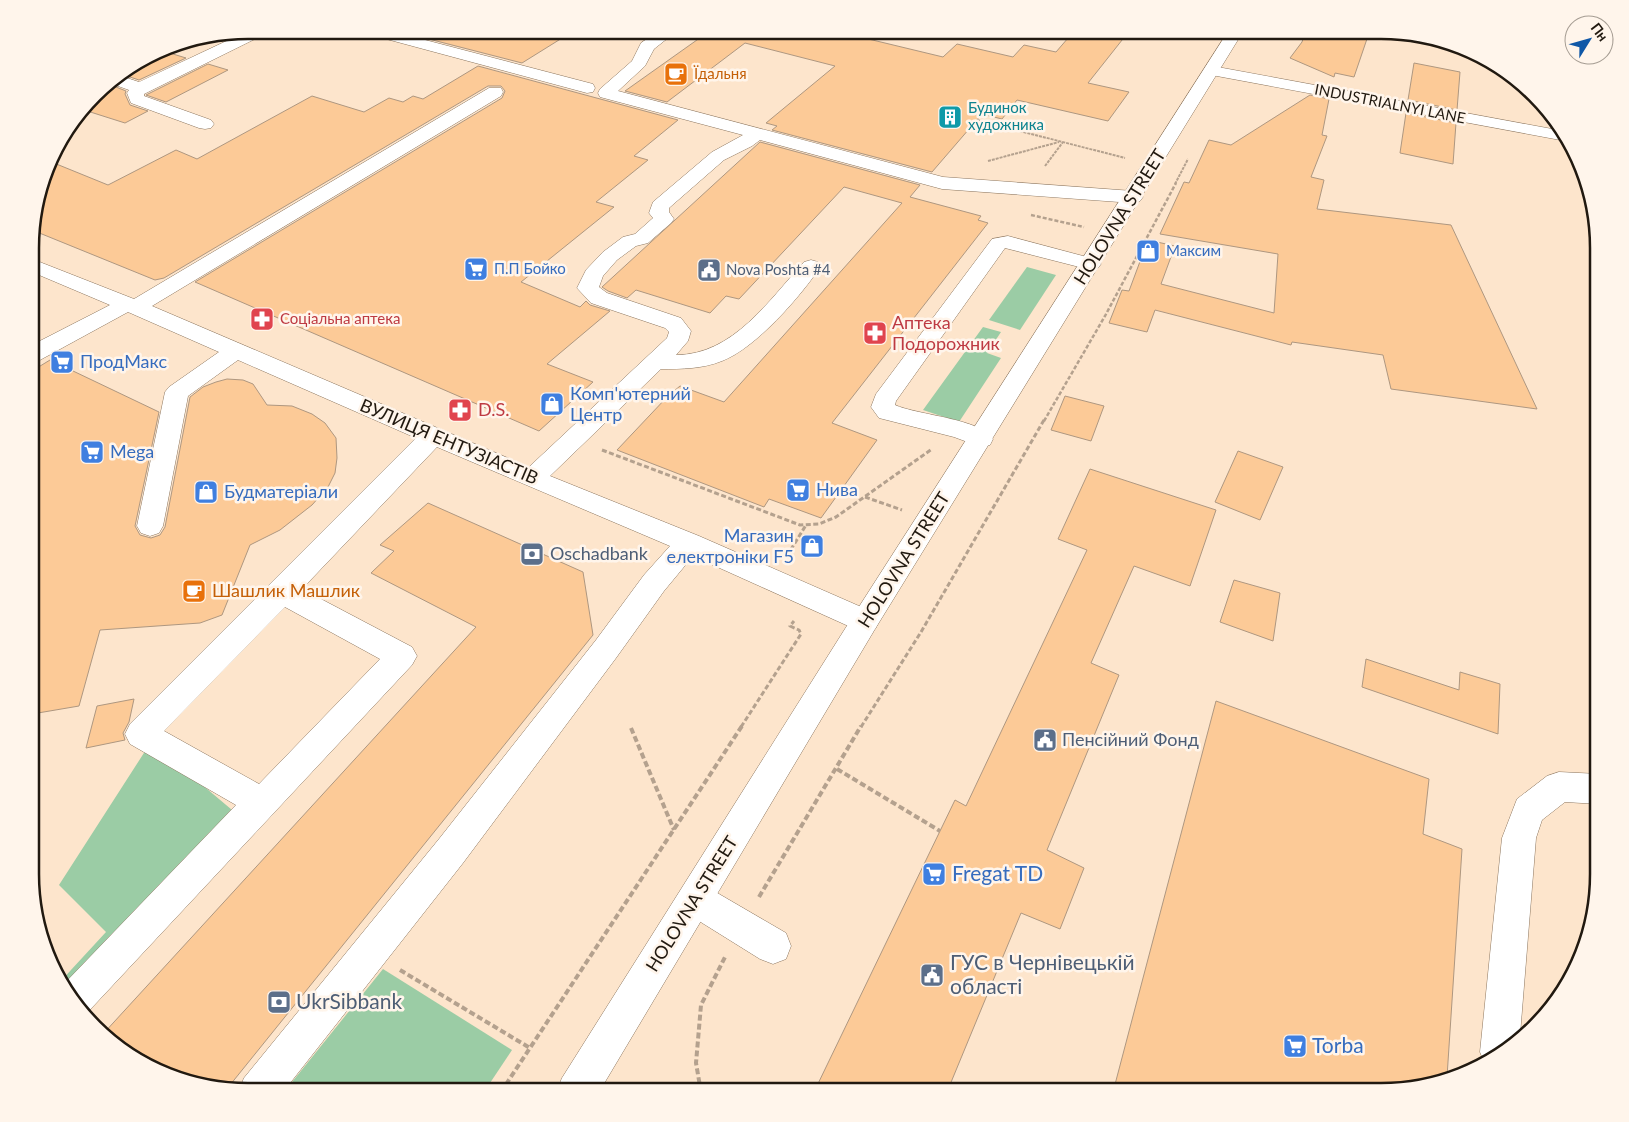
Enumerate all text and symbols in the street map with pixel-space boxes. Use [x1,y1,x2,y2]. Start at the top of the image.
north arrow [1564,15,1614,65]
text: Пн [1587,19,1612,44]
cafe icon: Їдальня [663,61,689,87]
place label: Їдальня [693,64,747,82]
street label: INDUSTRIALNYI LANE [1313,80,1467,126]
place label: Будинок художника [968,98,1044,133]
building icon: Будинок художника [937,104,963,130]
street label: HOLOVNA STREET [1068,144,1170,288]
shop icon: Максим [1135,238,1161,264]
place label: Максим [1166,241,1221,259]
supermarket icon: П.П Бойко [463,256,489,282]
public building icon: Nova Poshta #4 [696,257,722,283]
place label: П.П Бойко [494,259,566,277]
place label: Nova Poshta #4 [726,260,831,278]
pharmacy icon: Соціальна аптека [249,306,275,332]
place label: Соціальна аптека [280,309,401,327]
place label: Аптека Подорожник [892,311,1001,354]
pharmacy icon: Аптека Подорожник [862,320,888,346]
supermarket icon: ПродМакс [49,349,75,375]
place label: ПродМакс [80,350,168,372]
place label: Комп'ютерний Центр [570,382,691,425]
shop icon: Комп'ютерний Центр [539,391,565,417]
street label: ВУЛИЦЯ ЕНТУЗІАСТІВ [357,394,542,489]
pharmacy icon: D.S. [447,397,473,423]
place label: D.S. [478,398,510,420]
supermarket icon: Mega [79,439,105,465]
place label: Mega [110,440,154,462]
supermarket icon: Нива [785,477,811,503]
place label: Нива [816,478,858,500]
shop icon: Будматеріали [193,479,219,505]
place label: Будматеріали [224,480,338,502]
street label: HOLOVNA STREET [852,487,954,631]
place label: Магазин електроніки F5 [666,524,794,567]
shop icon: Магазин електроніки F5 [799,533,825,559]
bank icon: Oschadbank [519,541,545,567]
place label: Oschadbank [550,542,649,564]
cafe icon: Шашлик Машлик [181,578,207,604]
place label: Шашлик Машлик [212,579,361,601]
public building icon: Пенсійний Фонд [1032,727,1058,753]
place label: Пенсійний Фонд [1062,728,1199,750]
street label: HOLOVNA STREET [640,831,742,975]
place label: Fregat TD [952,860,1043,885]
supermarket icon: Fregat TD [921,861,947,887]
place label: ГУС в Чернівецькій області [950,949,1135,998]
public building icon: ГУС в Чернівецькій області [919,962,945,988]
place label: UkrSibbank [296,988,402,1013]
bank icon: UkrSibbank [266,989,292,1015]
place label: Torba [1312,1032,1364,1057]
supermarket icon: Torba [1282,1033,1308,1059]

